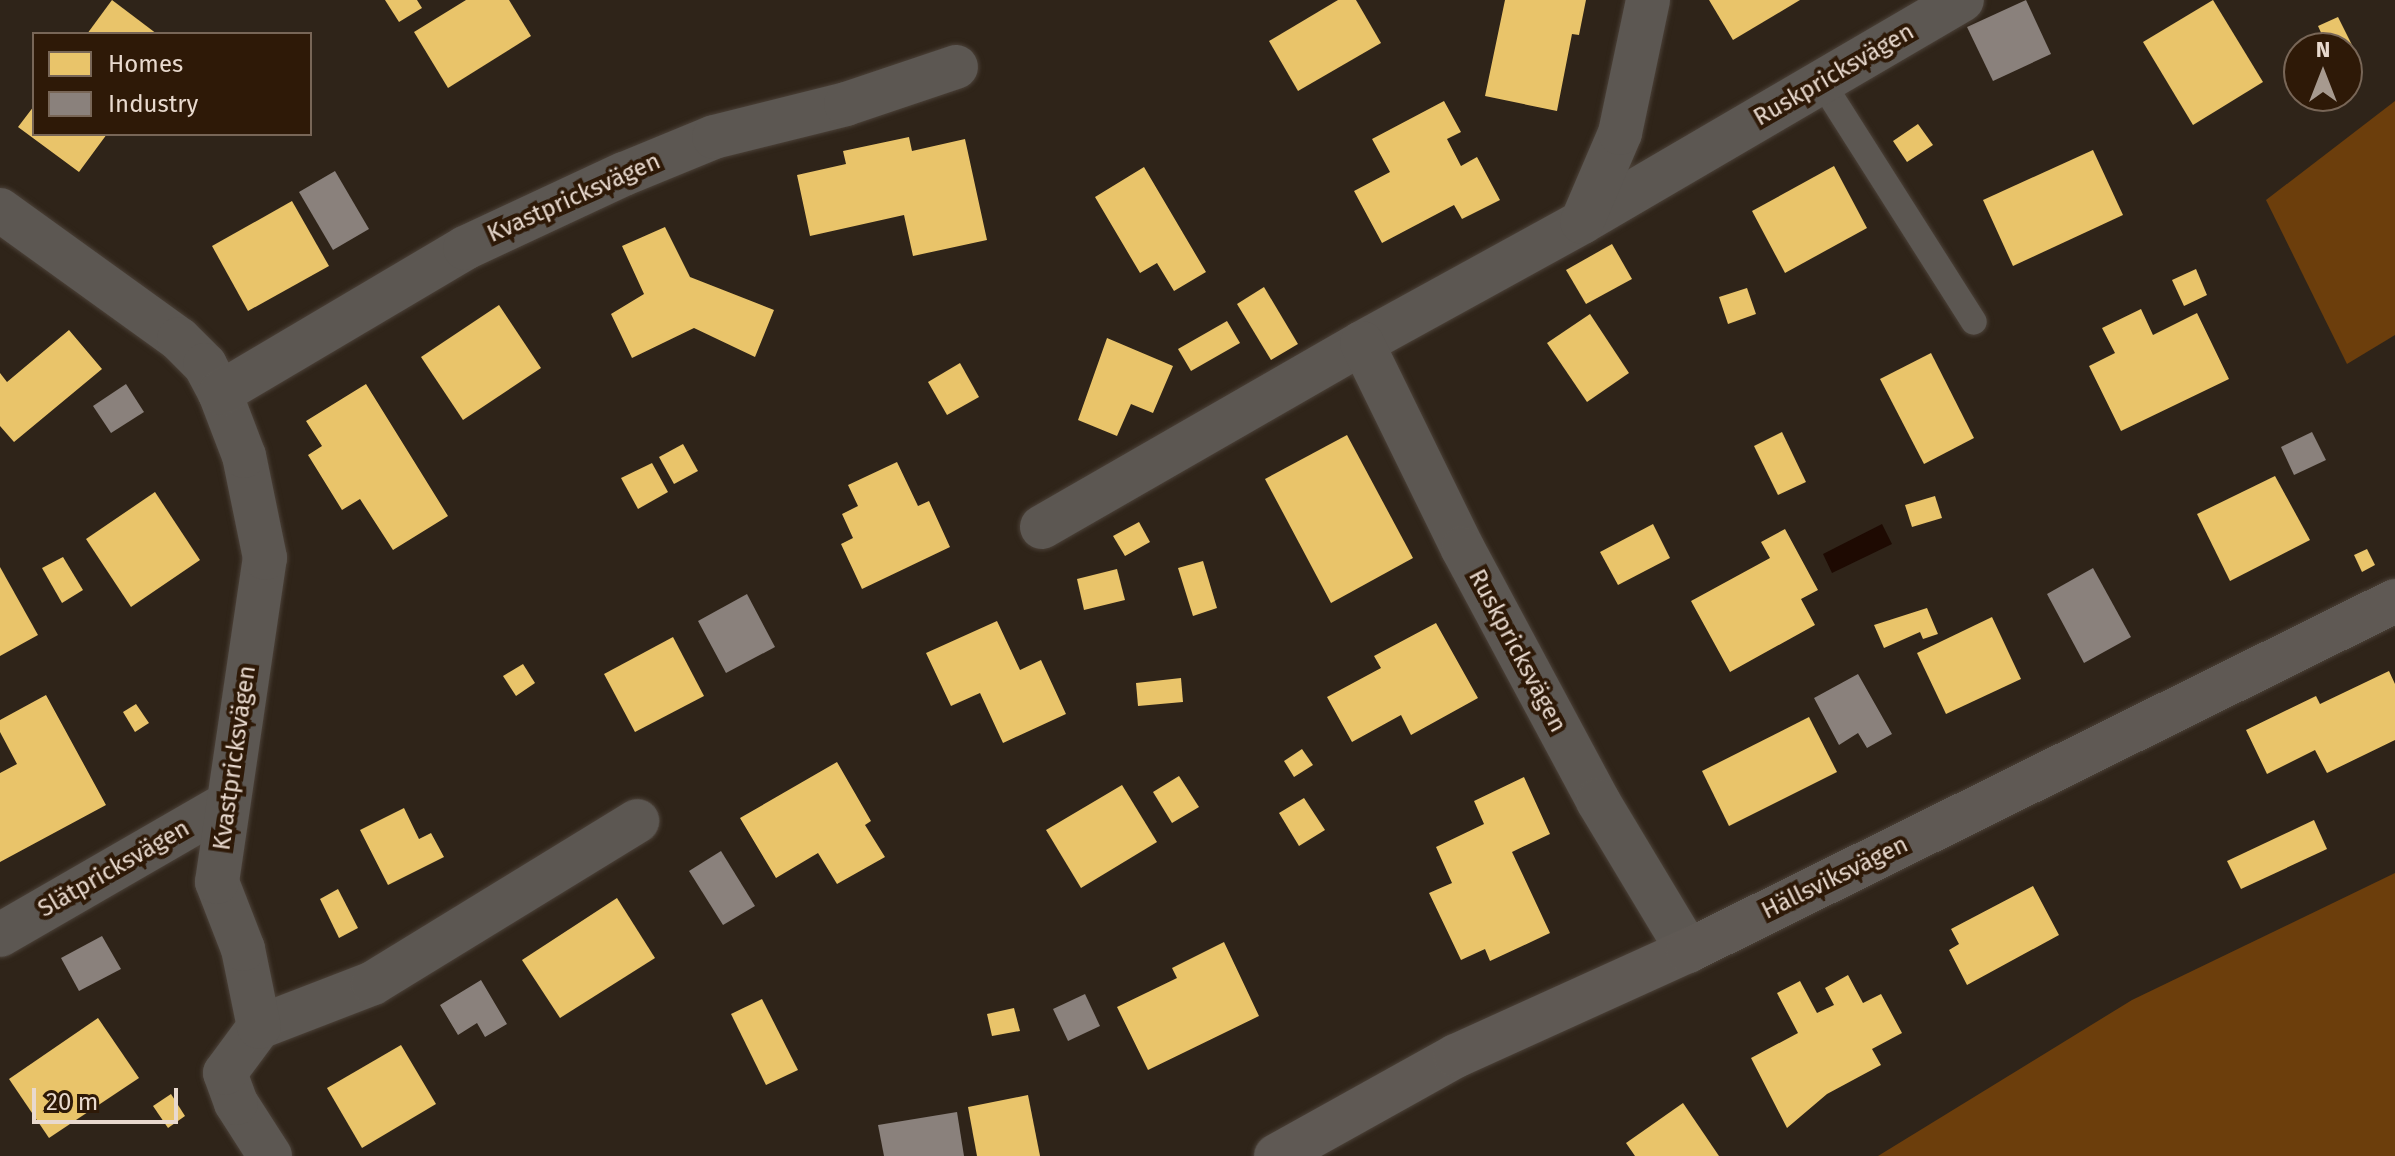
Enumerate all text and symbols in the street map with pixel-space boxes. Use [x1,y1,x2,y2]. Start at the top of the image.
street label: Ruskpricksvägen [1749,17,1919,133]
legend [32,32,312,136]
north arrow [2283,32,2363,112]
text: N [2316,36,2330,63]
text: Homes [108,50,183,78]
text: Industry [108,90,198,118]
street label: Kvastpricksvägen [483,147,665,249]
street label: Ruskpricksvägen [1462,565,1572,737]
street label: Kvastpricksvägen [208,664,262,852]
street label: Slätpricksvägen [33,814,195,924]
street label: Hällsviksvägen [1757,830,1913,926]
scale bar [36,1072,182,1122]
text: 20 m [46,1088,98,1116]

